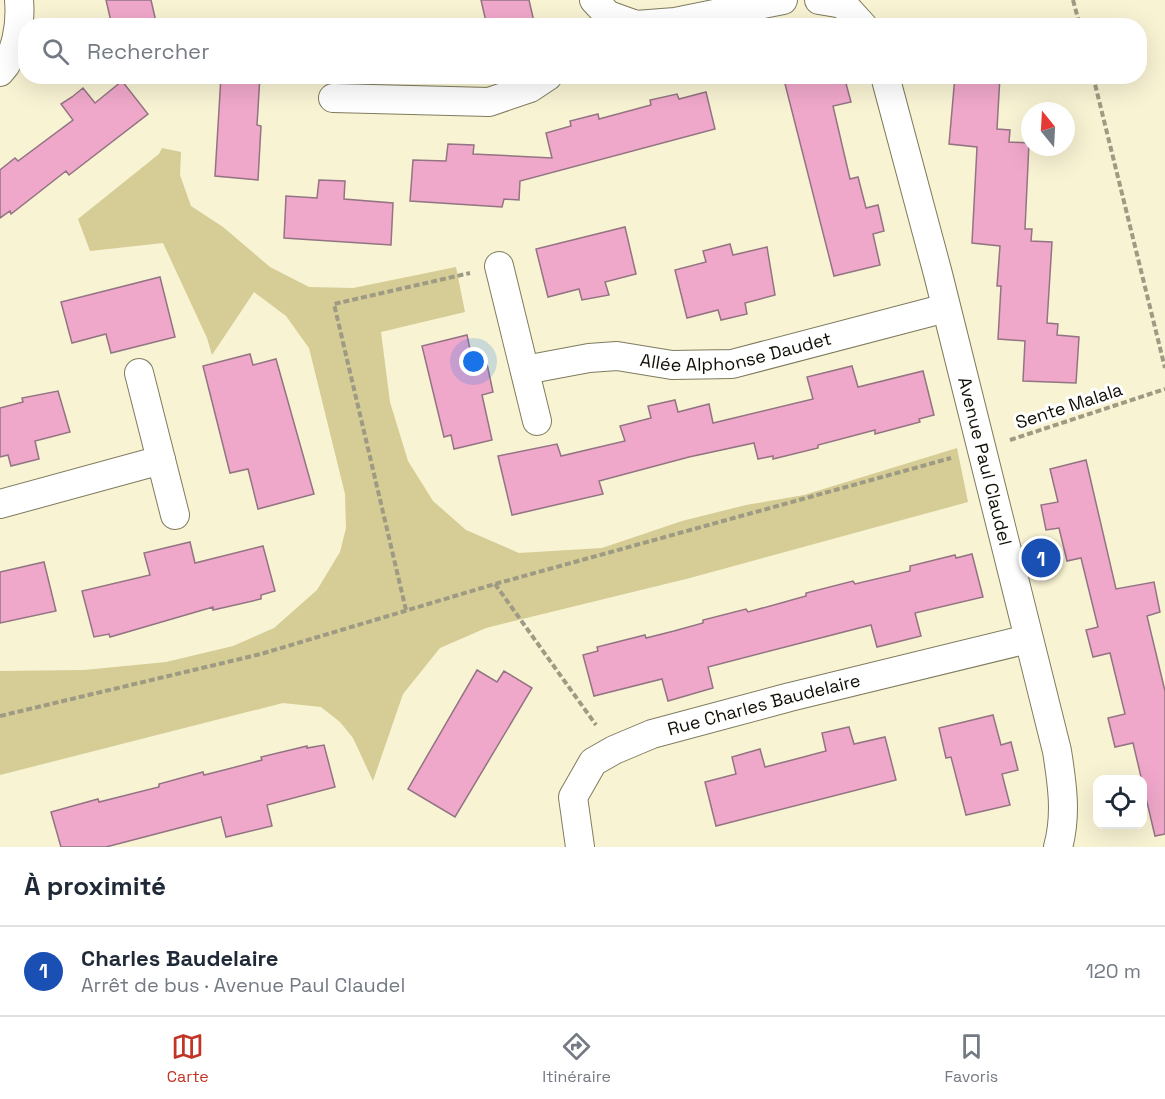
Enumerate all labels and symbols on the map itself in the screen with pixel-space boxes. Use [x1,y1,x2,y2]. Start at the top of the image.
north arrow [1021,102,1075,156]
street label: Allée Alphonse Daudet [638,326,834,376]
your location [459,347,488,376]
street label: Avenue Paul Claudel [953,375,1017,548]
street label: Sente Malala [1012,377,1125,434]
pin: 1 [1022,536,1060,580]
street label: Rue Charles Baudelaire [665,668,863,740]

